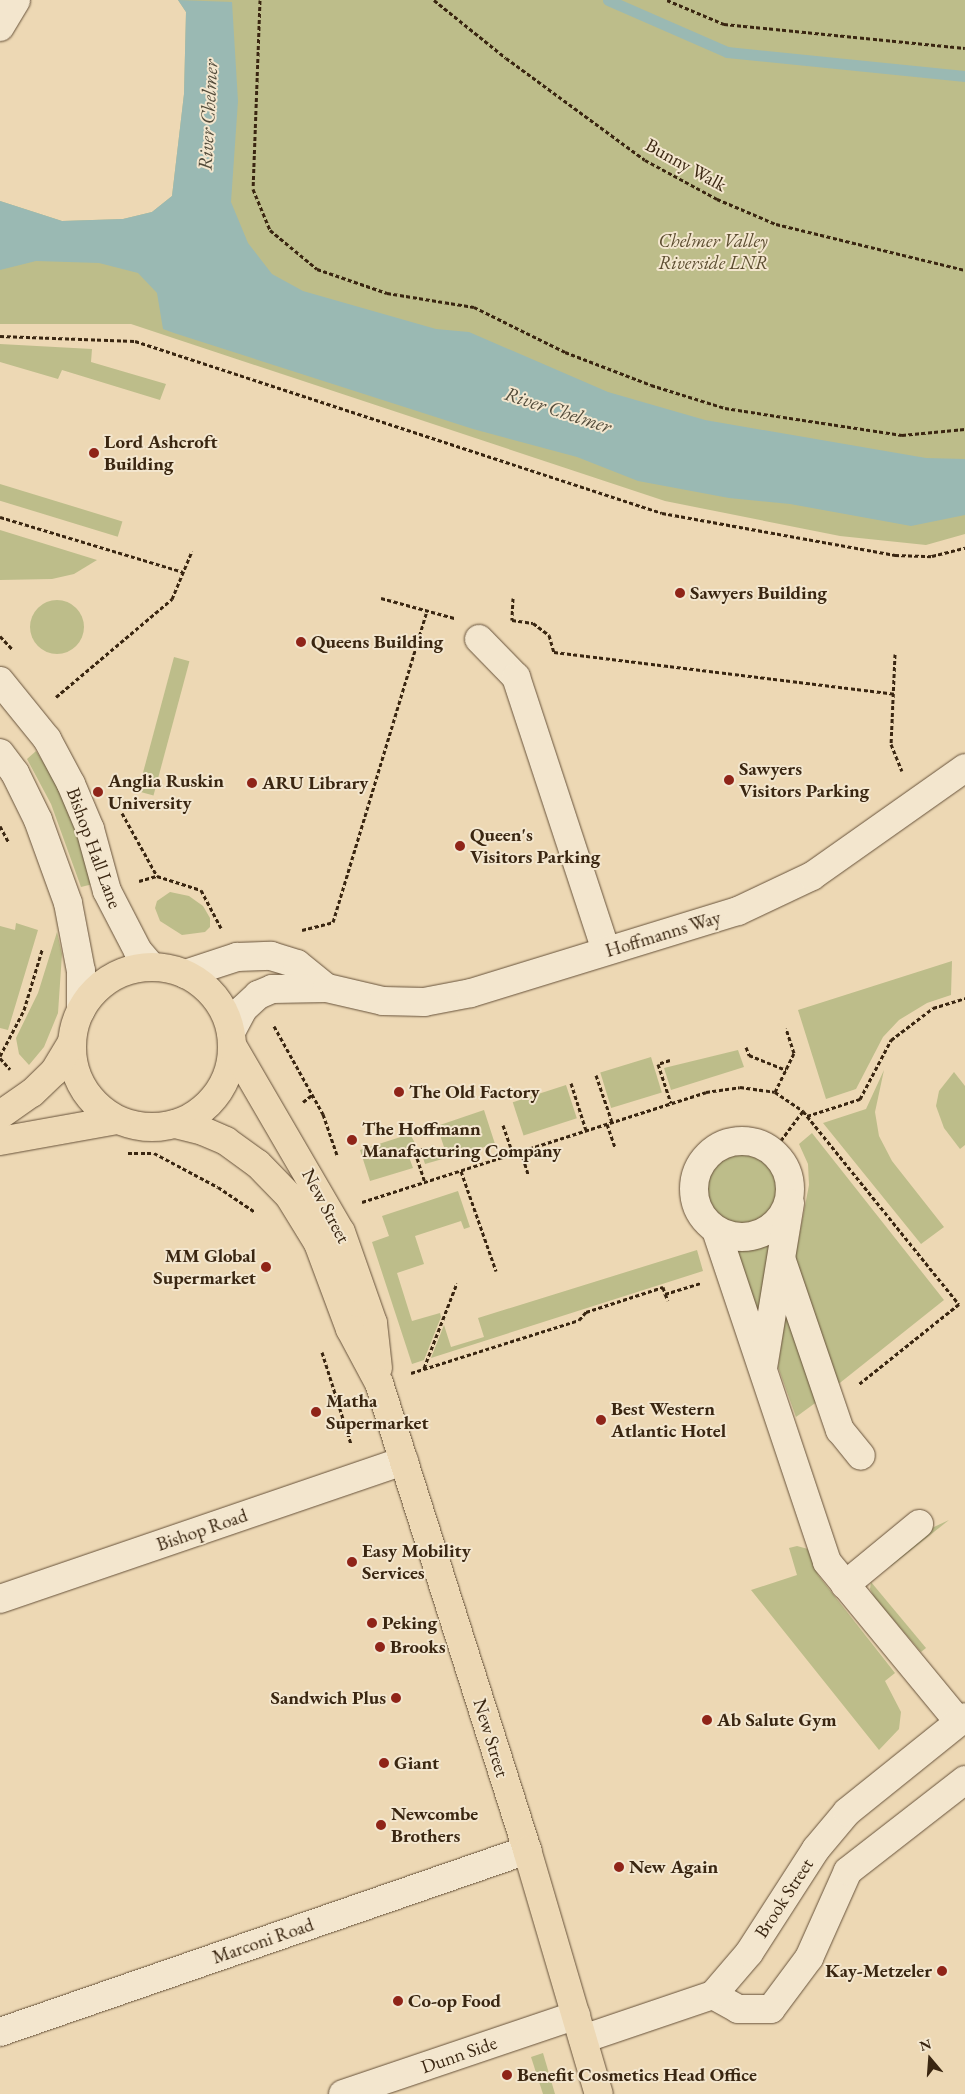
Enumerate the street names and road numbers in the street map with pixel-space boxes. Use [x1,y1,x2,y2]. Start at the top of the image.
street label: Bunny Walk [641,133,731,197]
street label: Bishop Hall Lane [62,785,126,911]
street label: Hoffmanns Way [603,906,723,962]
street label: New Street [297,1165,355,1247]
street label: Bishop Road [154,1504,250,1556]
street label: New Street [468,1696,514,1780]
street label: Brook Street [750,1854,818,1942]
street label: Marconi Road [209,1913,317,1969]
street label: Dunn Side [418,2031,500,2079]

